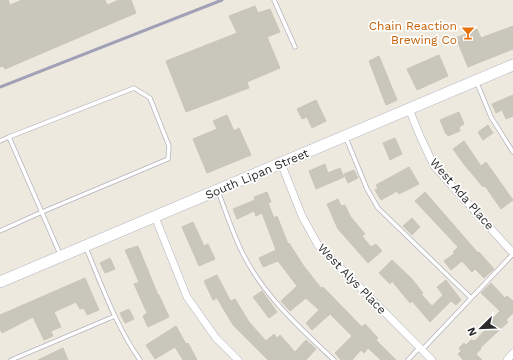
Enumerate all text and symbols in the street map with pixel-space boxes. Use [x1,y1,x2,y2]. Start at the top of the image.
place label: Chain Reaction Brewing Co [369,19,457,47]
bar icon: Chain Reaction Brewing Co [460,25,476,41]
street label: South Lipan Street [203,146,311,202]
street label: West Ada Place [427,155,497,233]
street label: West Alys Place [315,241,389,317]
north arrow [461,308,501,348]
text: N [465,325,480,338]

